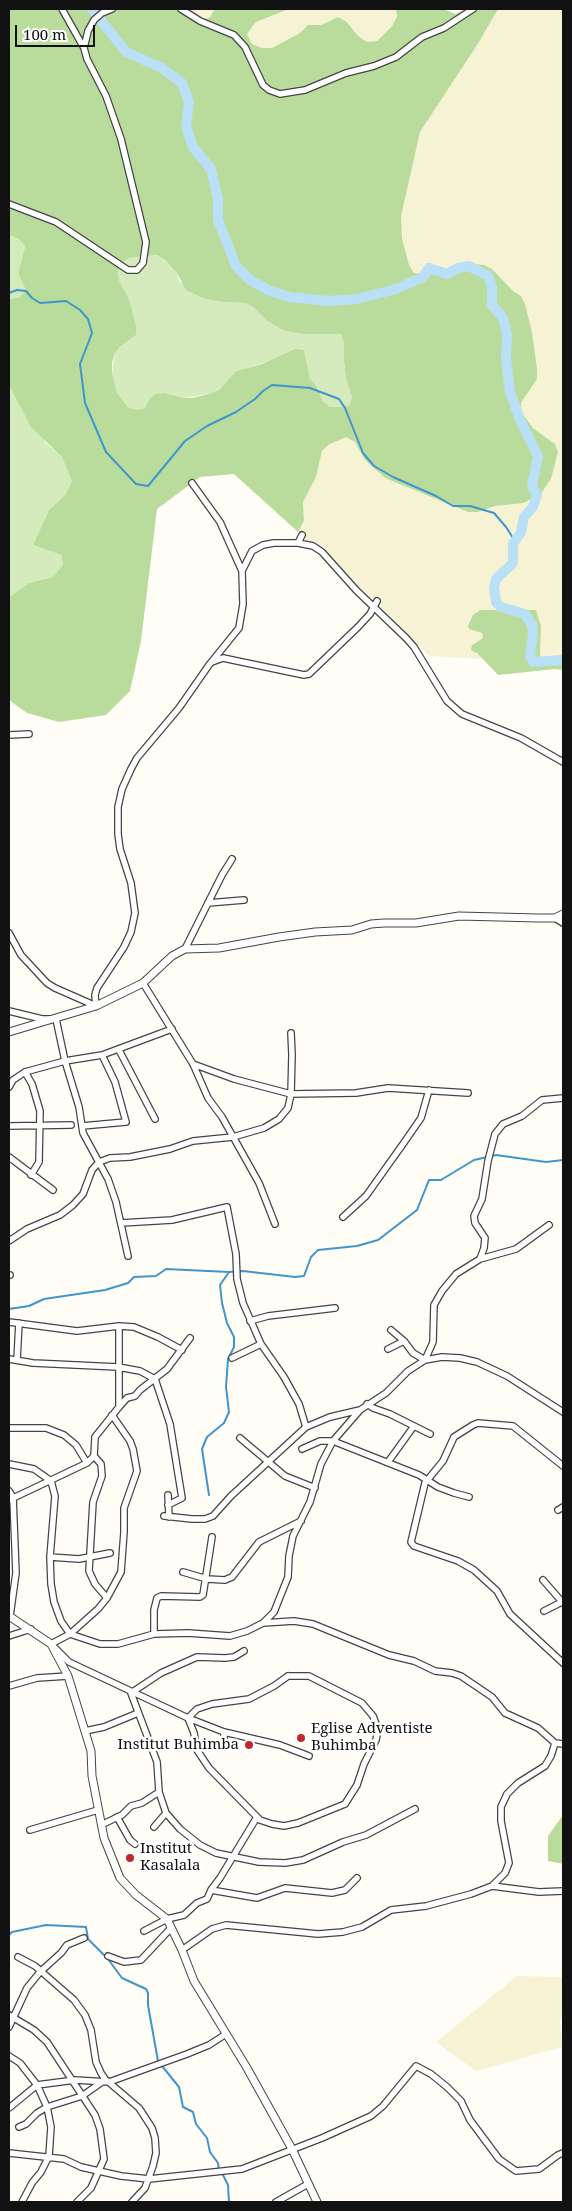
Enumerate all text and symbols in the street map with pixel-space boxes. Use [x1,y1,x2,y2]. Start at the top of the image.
scale bar [18,15,98,47]
text: 100 m [23,24,66,44]
place label: Eglise Adventiste Buhimba [311,1720,433,1755]
marker: Eglise Adventiste Buhimba [295,1732,307,1744]
place label: Institut Buhimba [118,1736,239,1754]
marker: Institut Buhimba [243,1739,255,1751]
place label: Institut Kasalala [140,1840,200,1875]
marker: Institut Kasalala [124,1852,136,1864]

